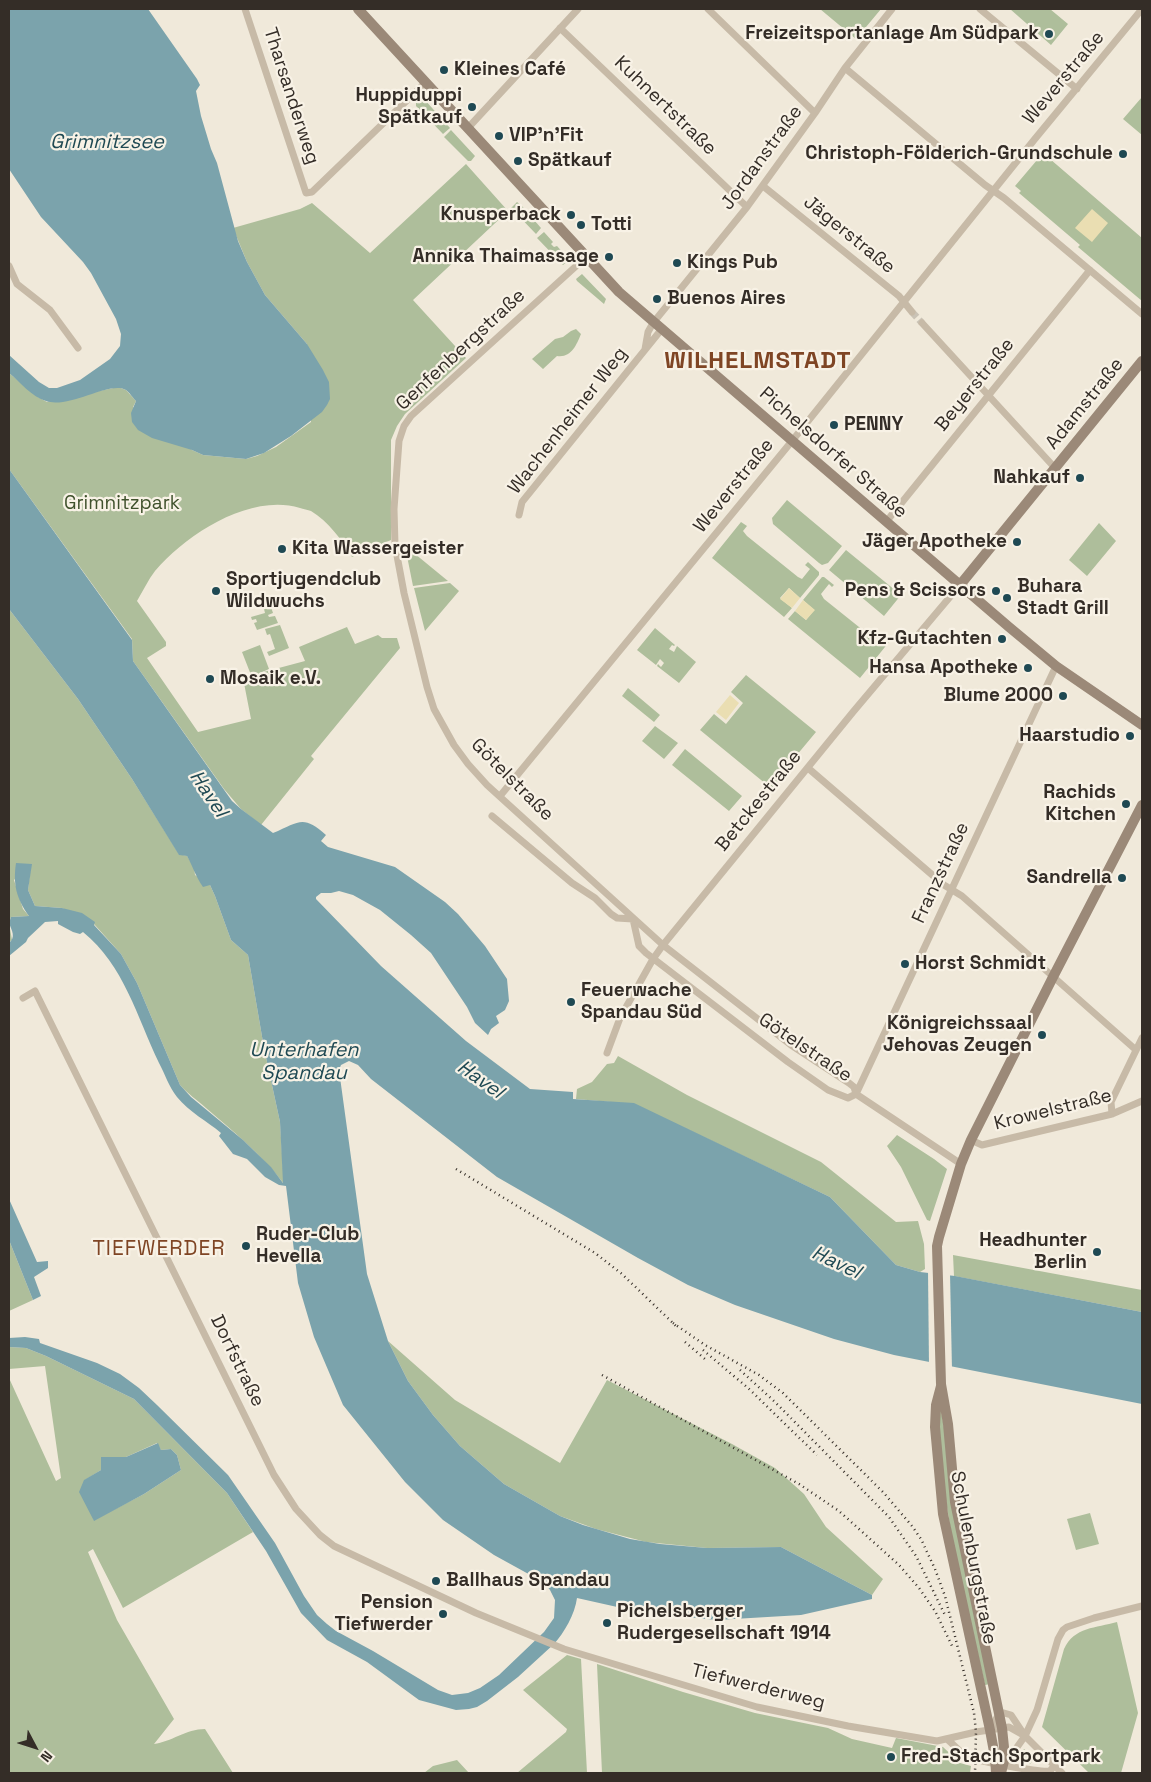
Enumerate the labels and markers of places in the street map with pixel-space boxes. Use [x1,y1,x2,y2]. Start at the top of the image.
place label: Freizeitsportanlage Am Südpark [745,23,1039,45]
marker: Freizeitsportanlage Am Südpark [1043,28,1055,40]
place label: Kleines Café [454,59,566,81]
marker: Kleines Café [438,64,450,76]
place label: Huppiduppi Spätkauf [355,85,462,129]
marker: Huppiduppi Spätkauf [466,101,478,113]
place label: VIP’n’Fit [509,125,584,147]
marker: VIP’n’Fit [493,130,505,142]
place label: Christoph-Földerich-Grundschule [805,143,1113,165]
marker: Christoph-Földerich-Grundschule [1117,148,1129,160]
place label: Spätkauf [528,150,612,172]
marker: Spätkauf [512,155,524,167]
place label: Knusperback [441,204,561,226]
marker: Knusperback [565,209,577,221]
place label: Totti [591,214,632,236]
marker: Totti [575,219,587,231]
place label: Annika Thaimassage [412,246,599,268]
marker: Annika Thaimassage [603,251,615,263]
place label: Kings Pub [687,252,778,274]
marker: Kings Pub [671,257,683,269]
place label: Buenos Aires [667,288,786,310]
marker: Buenos Aires [651,293,663,305]
place label: PENNY [844,414,903,436]
marker: PENNY [828,419,840,431]
place label: Nahkauf [993,467,1070,489]
marker: Nahkauf [1074,472,1086,484]
place label: Jäger Apotheke [862,531,1007,553]
marker: Jäger Apotheke [1011,536,1023,548]
place label: Kita Wassergeister [292,538,464,560]
marker: Kita Wassergeister [276,543,288,555]
place label: Sportjugendclub Wildwuchs [226,569,381,613]
place label: Buhara Stadt Grill [1017,576,1109,620]
place label: Pens & Scissors [845,580,986,602]
marker: Sportjugendclub Wildwuchs [210,585,222,597]
marker: Pens & Scissors [990,585,1002,597]
marker: Buhara Stadt Grill [1001,592,1013,604]
place label: Kfz-Gutachten [857,628,992,650]
marker: Kfz-Gutachten [996,633,1008,645]
place label: Hansa Apotheke [869,657,1018,679]
marker: Hansa Apotheke [1022,662,1034,674]
place label: Mosaik e.V. [220,668,321,690]
marker: Mosaik e.V. [204,673,216,685]
place label: Blume 2000 [943,685,1053,707]
marker: Blume 2000 [1057,690,1069,702]
place label: Haarstudio [1019,725,1120,747]
marker: Haarstudio [1124,730,1136,742]
place label: Rachids Kitchen [1043,782,1116,826]
marker: Rachids Kitchen [1120,798,1132,810]
place label: Sandrella [1026,867,1112,889]
marker: Sandrella [1116,872,1128,884]
place label: Horst Schmidt [915,953,1046,975]
marker: Horst Schmidt [899,958,911,970]
place label: Feuerwache Spandau Süd [581,980,702,1024]
marker: Feuerwache Spandau Süd [565,996,577,1008]
place label: Königreichssaal Jehovas Zeugen [883,1013,1032,1057]
marker: Königreichssaal Jehovas Zeugen [1036,1029,1048,1041]
place label: Ruder-Club Hevella [256,1224,359,1268]
place label: Headhunter Berlin [979,1230,1087,1274]
marker: Ruder-Club Hevella [240,1240,252,1252]
marker: Headhunter Berlin [1091,1246,1103,1258]
place label: Ballhaus Spandau [446,1570,609,1592]
marker: Ballhaus Spandau [430,1575,442,1587]
place label: Pension Tiefwerder [334,1592,433,1636]
place label: Pichelsberger Rudergesellschaft 1914 [617,1601,831,1645]
marker: Pension Tiefwerder [437,1608,449,1620]
marker: Pichelsberger Rudergesellschaft 1914 [601,1617,613,1629]
place label: Fred-Stach Sportpark [901,1746,1101,1768]
marker: Fred-Stach Sportpark [885,1751,897,1763]

